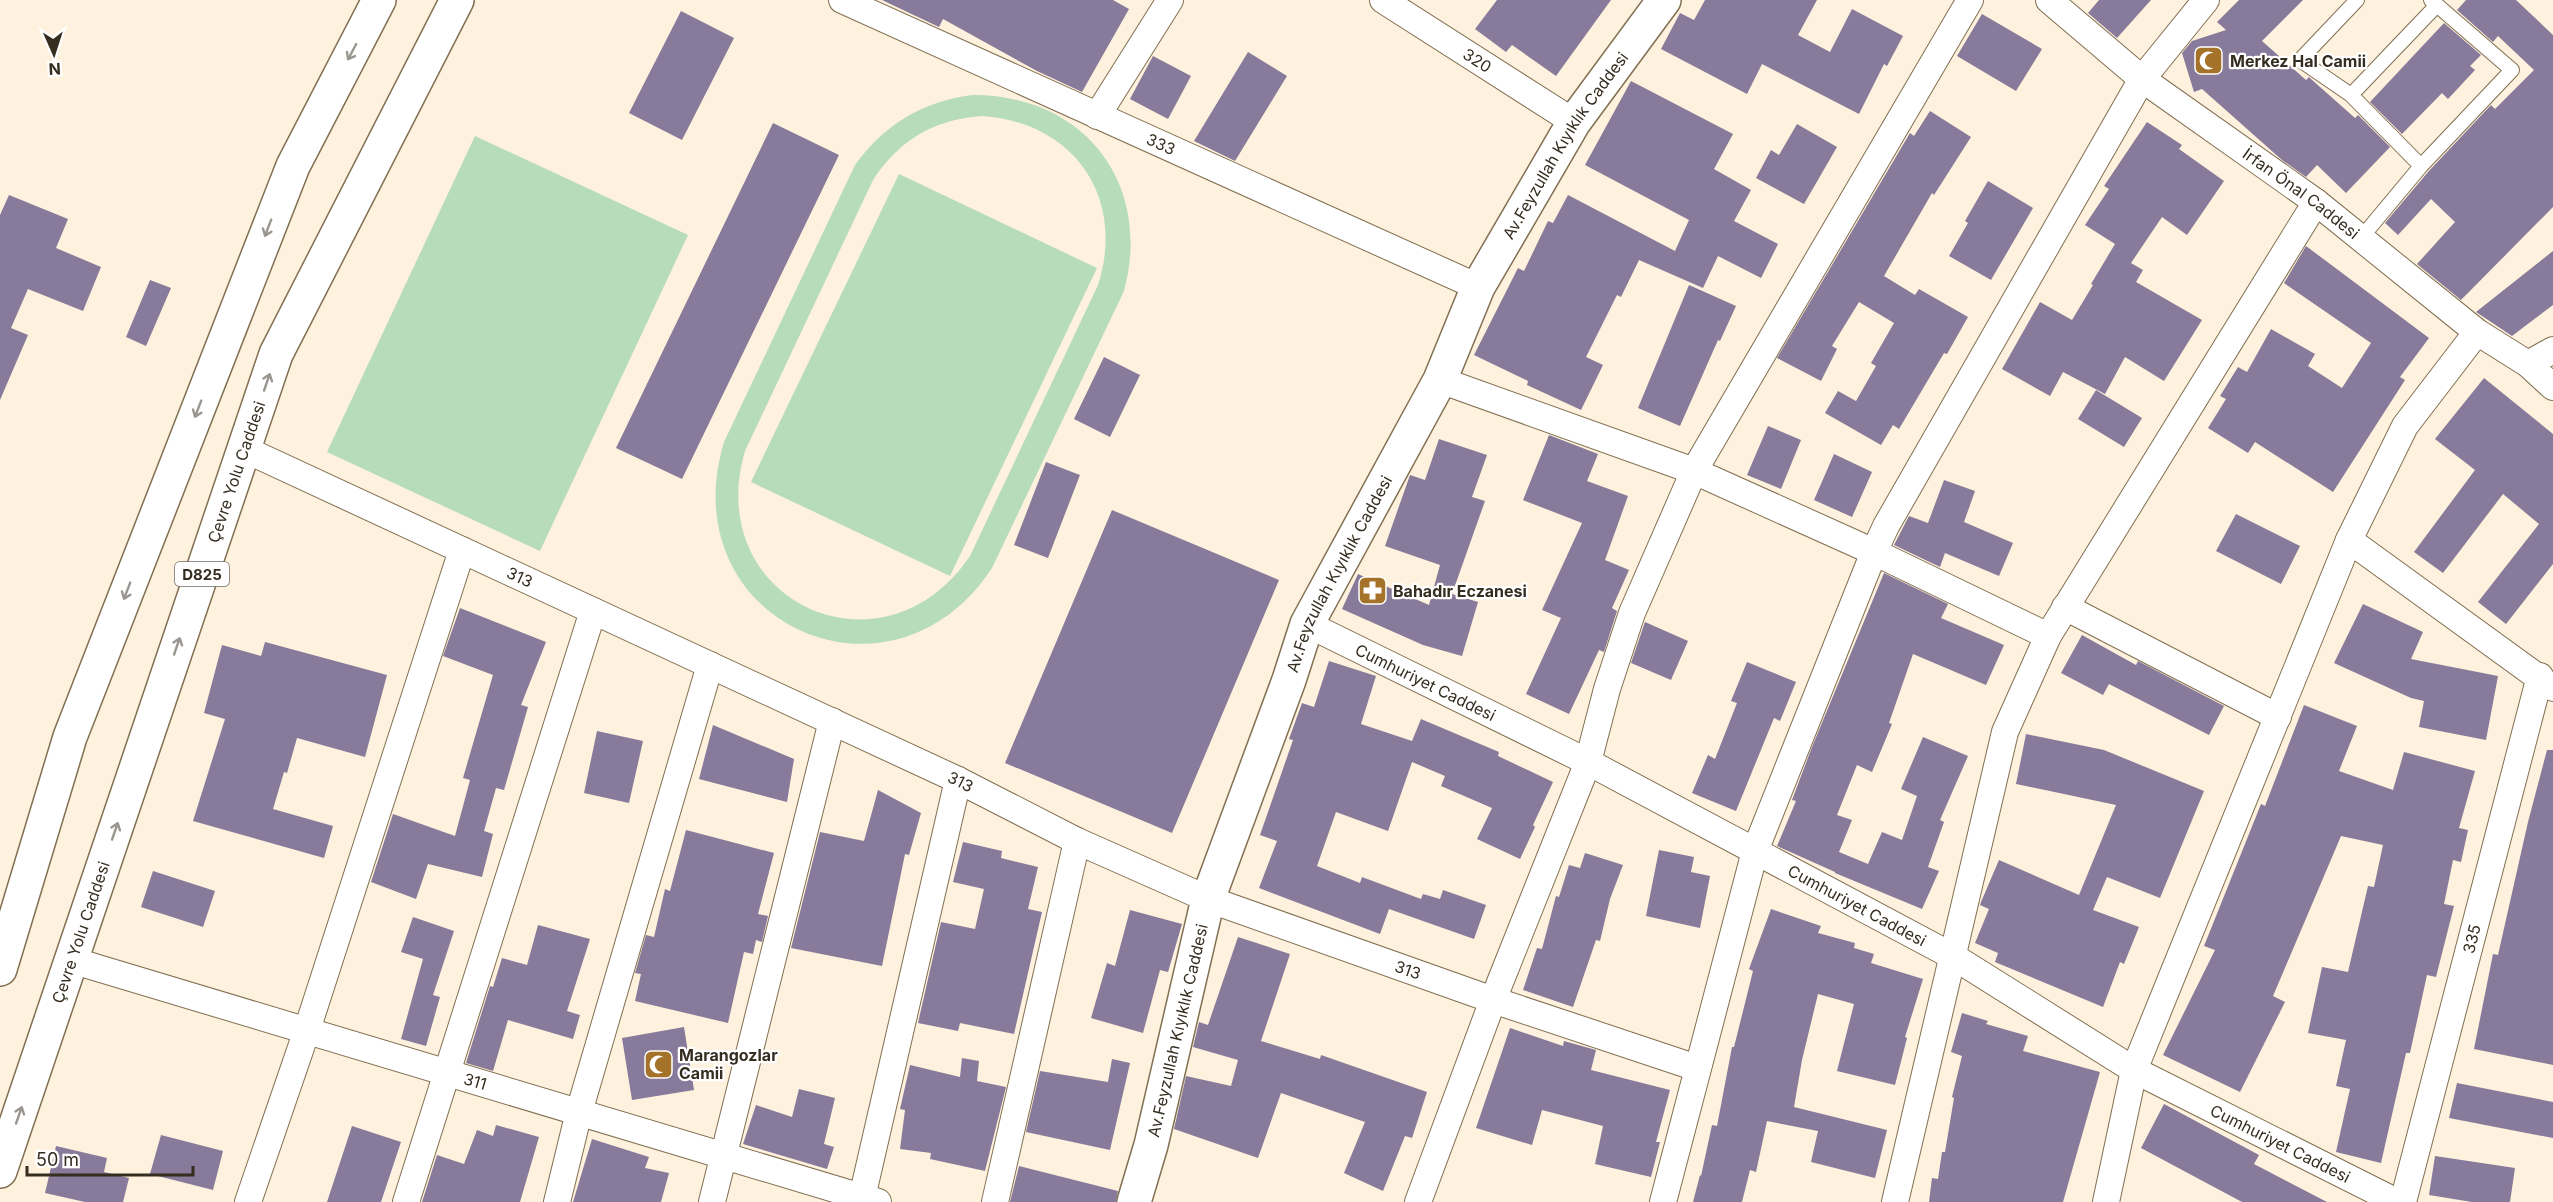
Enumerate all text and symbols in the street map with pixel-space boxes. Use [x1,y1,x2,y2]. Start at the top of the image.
north arrow [24,24,84,84]
one-way arrow [346,43,358,60]
street label: 320 [1459,44,1495,77]
mosque icon: Merkez Hal Camii [2193,45,2225,77]
street label: Av.Feyzullah Kıyıklık Caddesi [1498,48,1632,243]
place label: Merkez Hal Camii [2230,51,2366,71]
text: N [48,59,61,79]
street label: 333 [1143,129,1179,159]
street label: İrfan Önal Caddesi [2239,144,2363,243]
one-way arrow [262,218,273,237]
one-way arrow [262,373,273,392]
street label: Çevre Yolu Caddesi [203,398,269,545]
one-way arrow [191,400,202,418]
street label: Av.Feyzullah Kıyıklık Caddesi [1282,472,1396,675]
road number: D825 [175,562,229,586]
street label: 313 [504,562,536,591]
pharmacy icon: Bahadır Eczanesi [1356,575,1388,607]
one-way arrow [121,581,132,600]
place label: Bahadır Eczanesi [1393,581,1527,601]
one-way arrow [173,637,184,656]
street label: Cumhuriyet Caddesi [1352,639,1499,725]
street label: 313 [945,767,977,796]
one-way arrow [110,822,121,841]
street label: Çevre Yolu Caddesi [47,859,114,1006]
street label: Cumhuriyet Caddesi [1784,860,1930,950]
street label: Av.Feyzullah Kıyıklık Caddesi [1143,922,1212,1139]
street label: 335 [2458,922,2485,956]
street label: 313 [1392,956,1424,984]
place label: Marangozlar Camii [679,1045,778,1083]
mosque icon: Marangozlar Camii [642,1048,674,1080]
street label: 311 [461,1068,489,1094]
street label: Cumhuriyet Caddesi [2207,1100,2354,1187]
one-way arrow [14,1106,25,1125]
scale bar [27,1139,194,1177]
text: 50 m [36,1149,79,1170]

